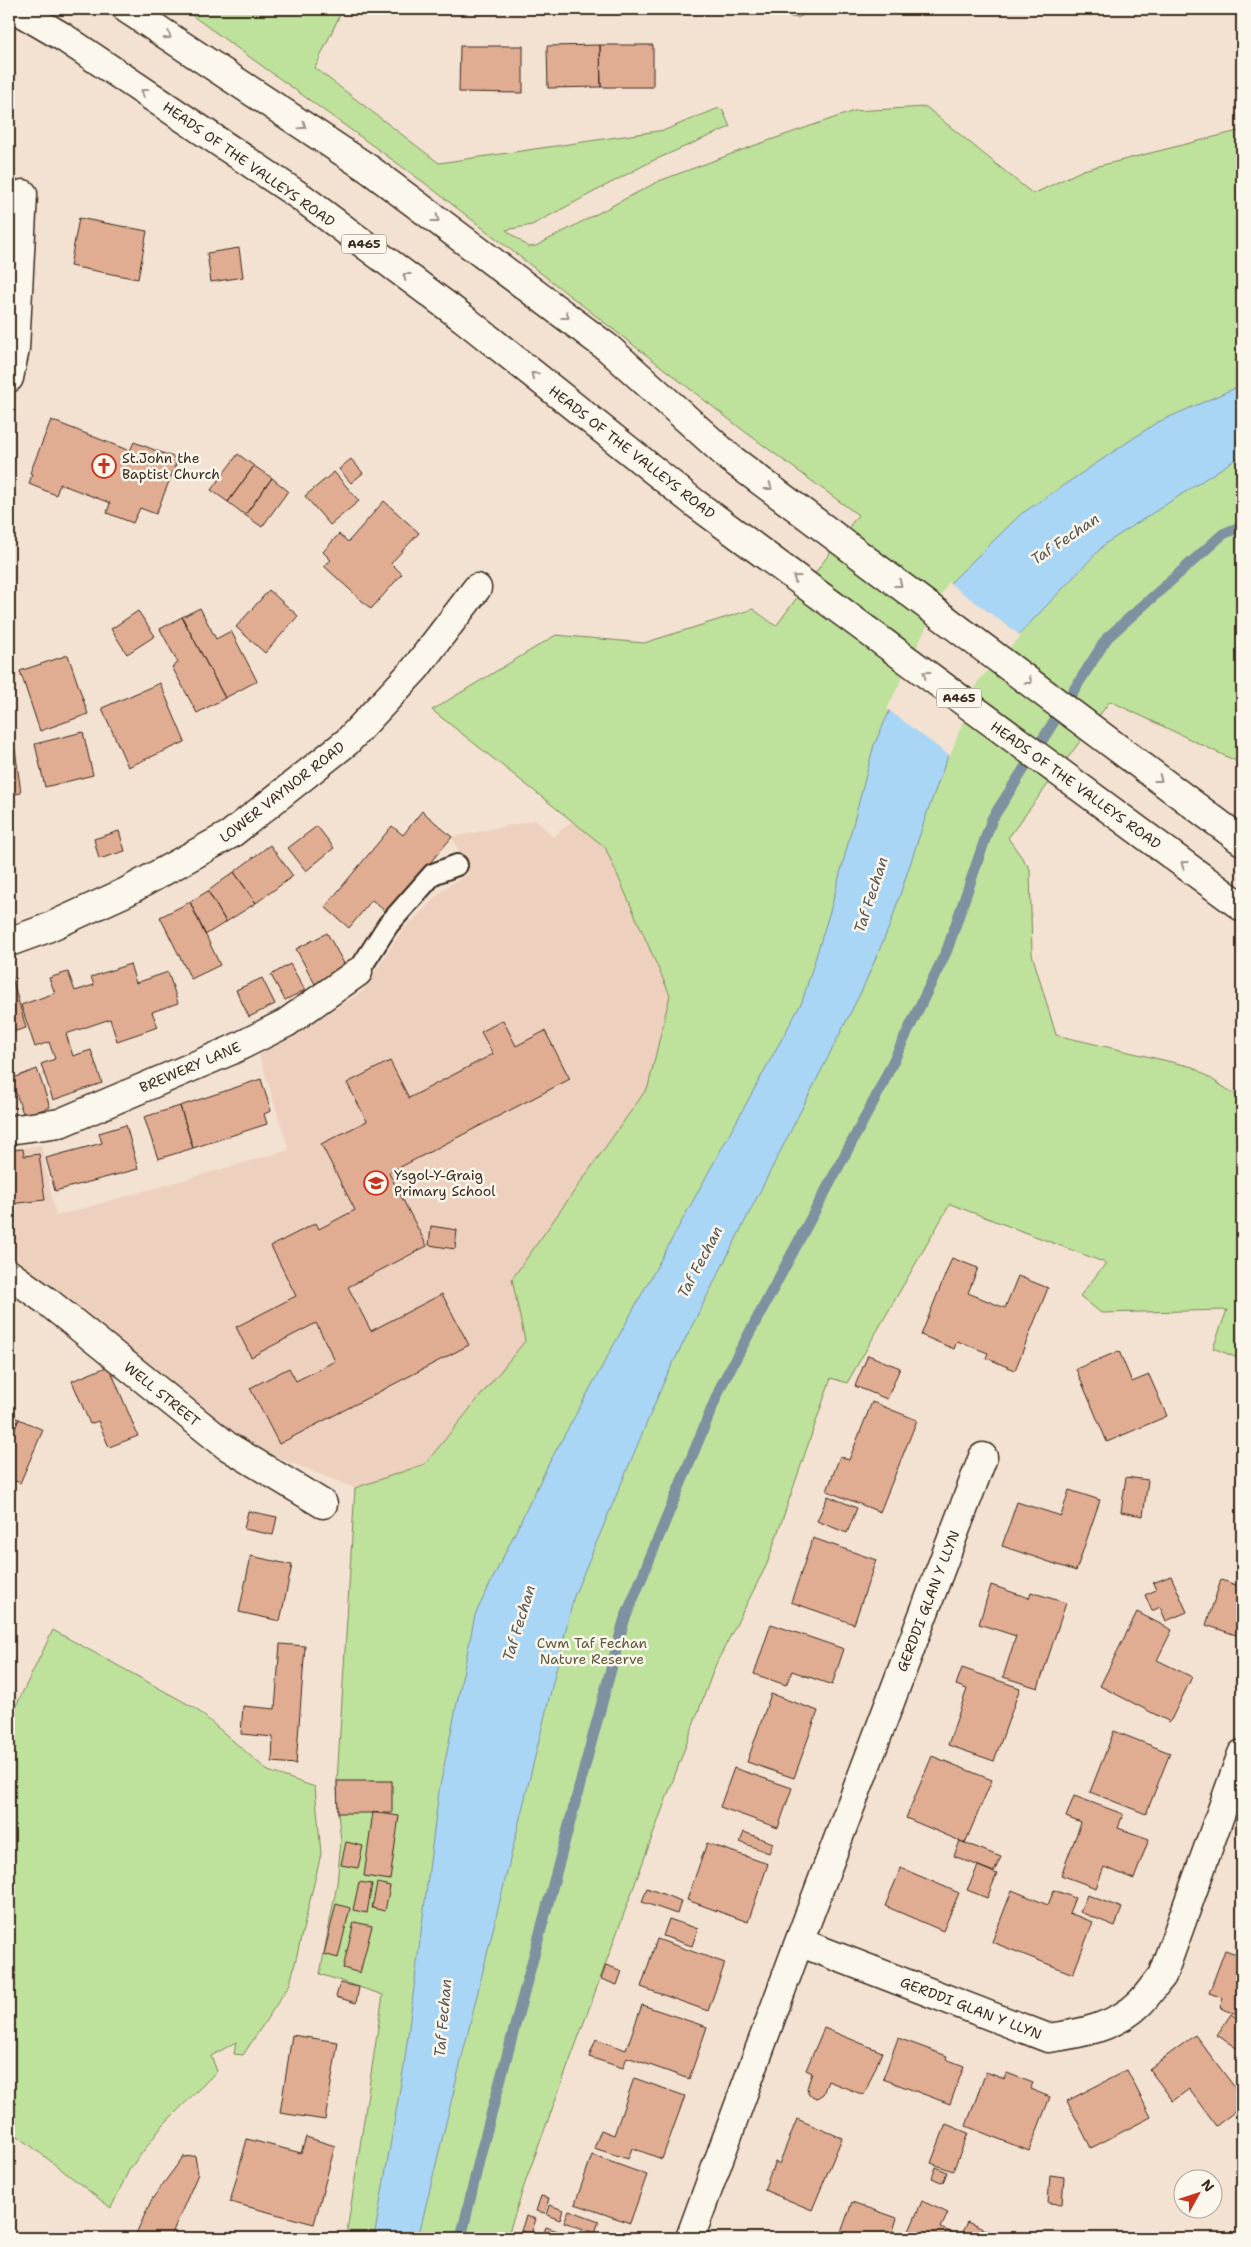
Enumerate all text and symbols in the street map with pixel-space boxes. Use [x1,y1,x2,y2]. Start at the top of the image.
one-way arrow [162,30,171,39]
one-way arrow [140,89,150,98]
street label: HEADS OF THE VALLEYS ROAD [159,97,339,231]
one-way arrow [298,119,307,129]
one-way arrow [430,213,440,222]
road number: A465 [342,234,386,253]
one-way arrow [403,273,412,281]
one-way arrow [560,311,569,319]
one-way arrow [531,372,540,381]
street label: HEADS OF THE VALLEYS ROAD [545,381,719,523]
place label: St.John the Baptist Church [122,449,220,483]
church icon: St.John the Baptist Church [91,453,117,479]
one-way arrow [763,481,772,489]
water label: Taf Fechan [1027,509,1103,569]
one-way arrow [793,575,802,583]
one-way arrow [893,578,903,587]
one-way arrow [922,671,932,680]
one-way arrow [1023,676,1032,684]
road number: A465 [936,688,982,708]
street label: HEADS OF THE VALLEYS ROAD [987,717,1165,853]
street label: LOWER VAYNOR ROAD [216,737,348,847]
one-way arrow [1153,773,1162,781]
water label: Taf Fechan [849,854,893,936]
one-way arrow [1180,861,1190,870]
street label: BREWERY LANE [136,1037,244,1097]
place label: Ysgol-Y-Graig Primary School [394,1166,496,1200]
school or university icon: Ysgol-Y-Graig Primary School [363,1170,389,1196]
water label: Taf Fechan [673,1223,727,1301]
street label: WELL STREET [120,1358,204,1430]
street label: GERDDI GLAN Y LLYN [893,1528,963,1674]
water label: Taf Fechan [498,1582,540,1664]
park label: Cwm Taf Fechan Nature Reserve [537,1634,648,1668]
street label: GERDDI GLAN Y LLYN [898,1973,1044,2043]
water label: Taf Fechan [430,1978,456,2058]
north arrow [1174,2170,1224,2220]
text: N [1197,2176,1218,2196]

